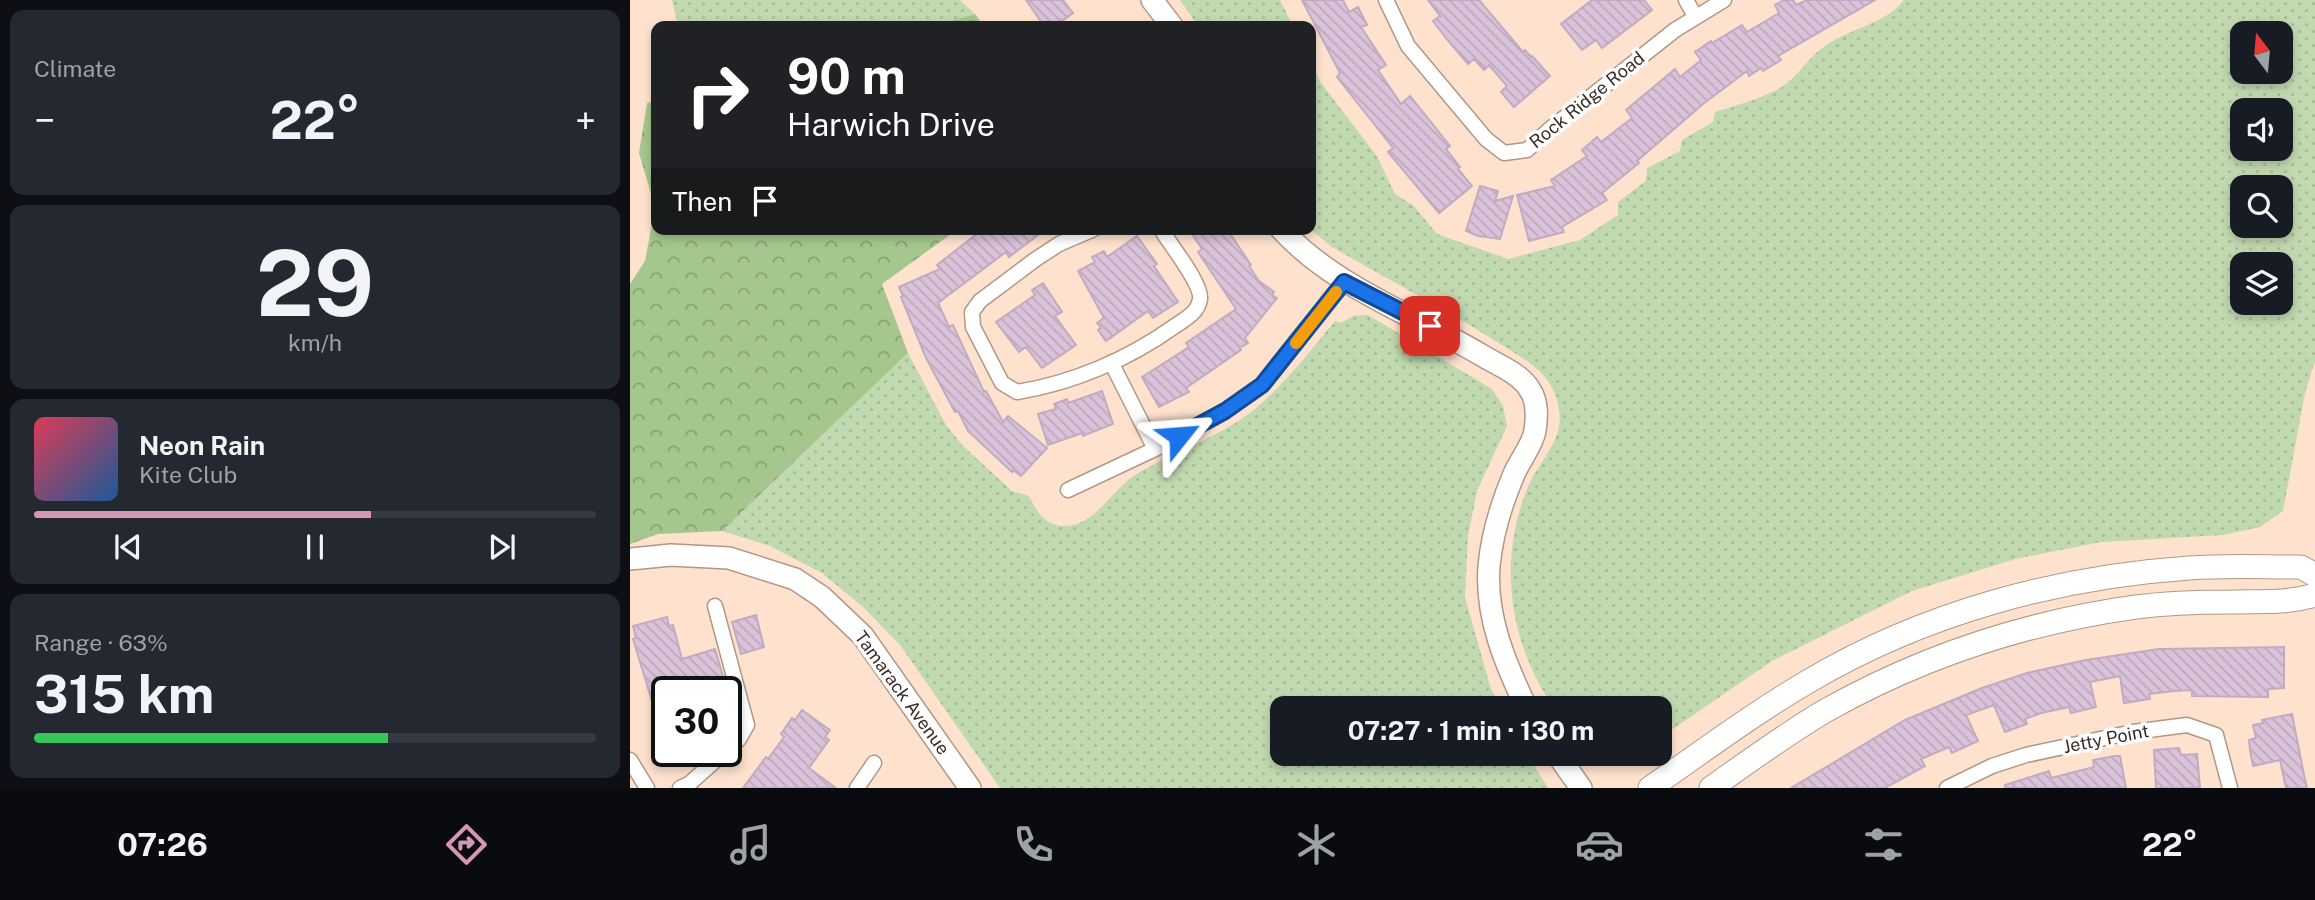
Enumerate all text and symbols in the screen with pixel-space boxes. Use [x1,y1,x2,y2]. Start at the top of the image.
north arrow [2230,21,2292,84]
map controls [2230,21,2293,315]
text: 90 m [787,47,906,105]
street label: Rock Ridge Road [1525,47,1648,152]
icon: right [672,49,763,140]
text: Climate [34,55,116,82]
text: 22° [270,90,360,151]
text: − [34,98,55,143]
text: + [575,98,596,143]
button: sound [2230,98,2293,161]
text: Harwich Drive [787,106,995,143]
button: search [2230,175,2293,238]
icon: arrive [746,182,784,220]
text: Then [672,186,732,217]
text: 29 [256,230,374,336]
button: layers [2230,252,2293,315]
pin [1400,296,1460,356]
icon: arrive [1411,307,1449,345]
text: km/h [288,329,342,356]
position arrow [1142,399,1216,473]
text: Neon Rain [139,430,265,461]
text: Kite Club [139,461,237,488]
icon: previous [109,528,147,566]
icon: pause [296,528,334,566]
icon: next [483,528,521,566]
street label: Tamarack Avenue [851,627,954,759]
text: Range · 63% [34,629,168,656]
text: 315 km [34,664,214,725]
speed limit sign: 30 [651,676,742,767]
text: 07:27 · 1 min · 130 m [1348,715,1594,746]
street label: Jetty Point [2061,720,2151,757]
icon: directions [442,820,491,869]
icon: music [726,820,775,869]
icon: phone [1009,820,1058,869]
icon: climate [1292,820,1341,869]
icon: car [1575,820,1624,869]
icon: filters [1859,820,1908,869]
text: 07:26 [117,826,208,863]
text: 22° [2142,826,2198,863]

